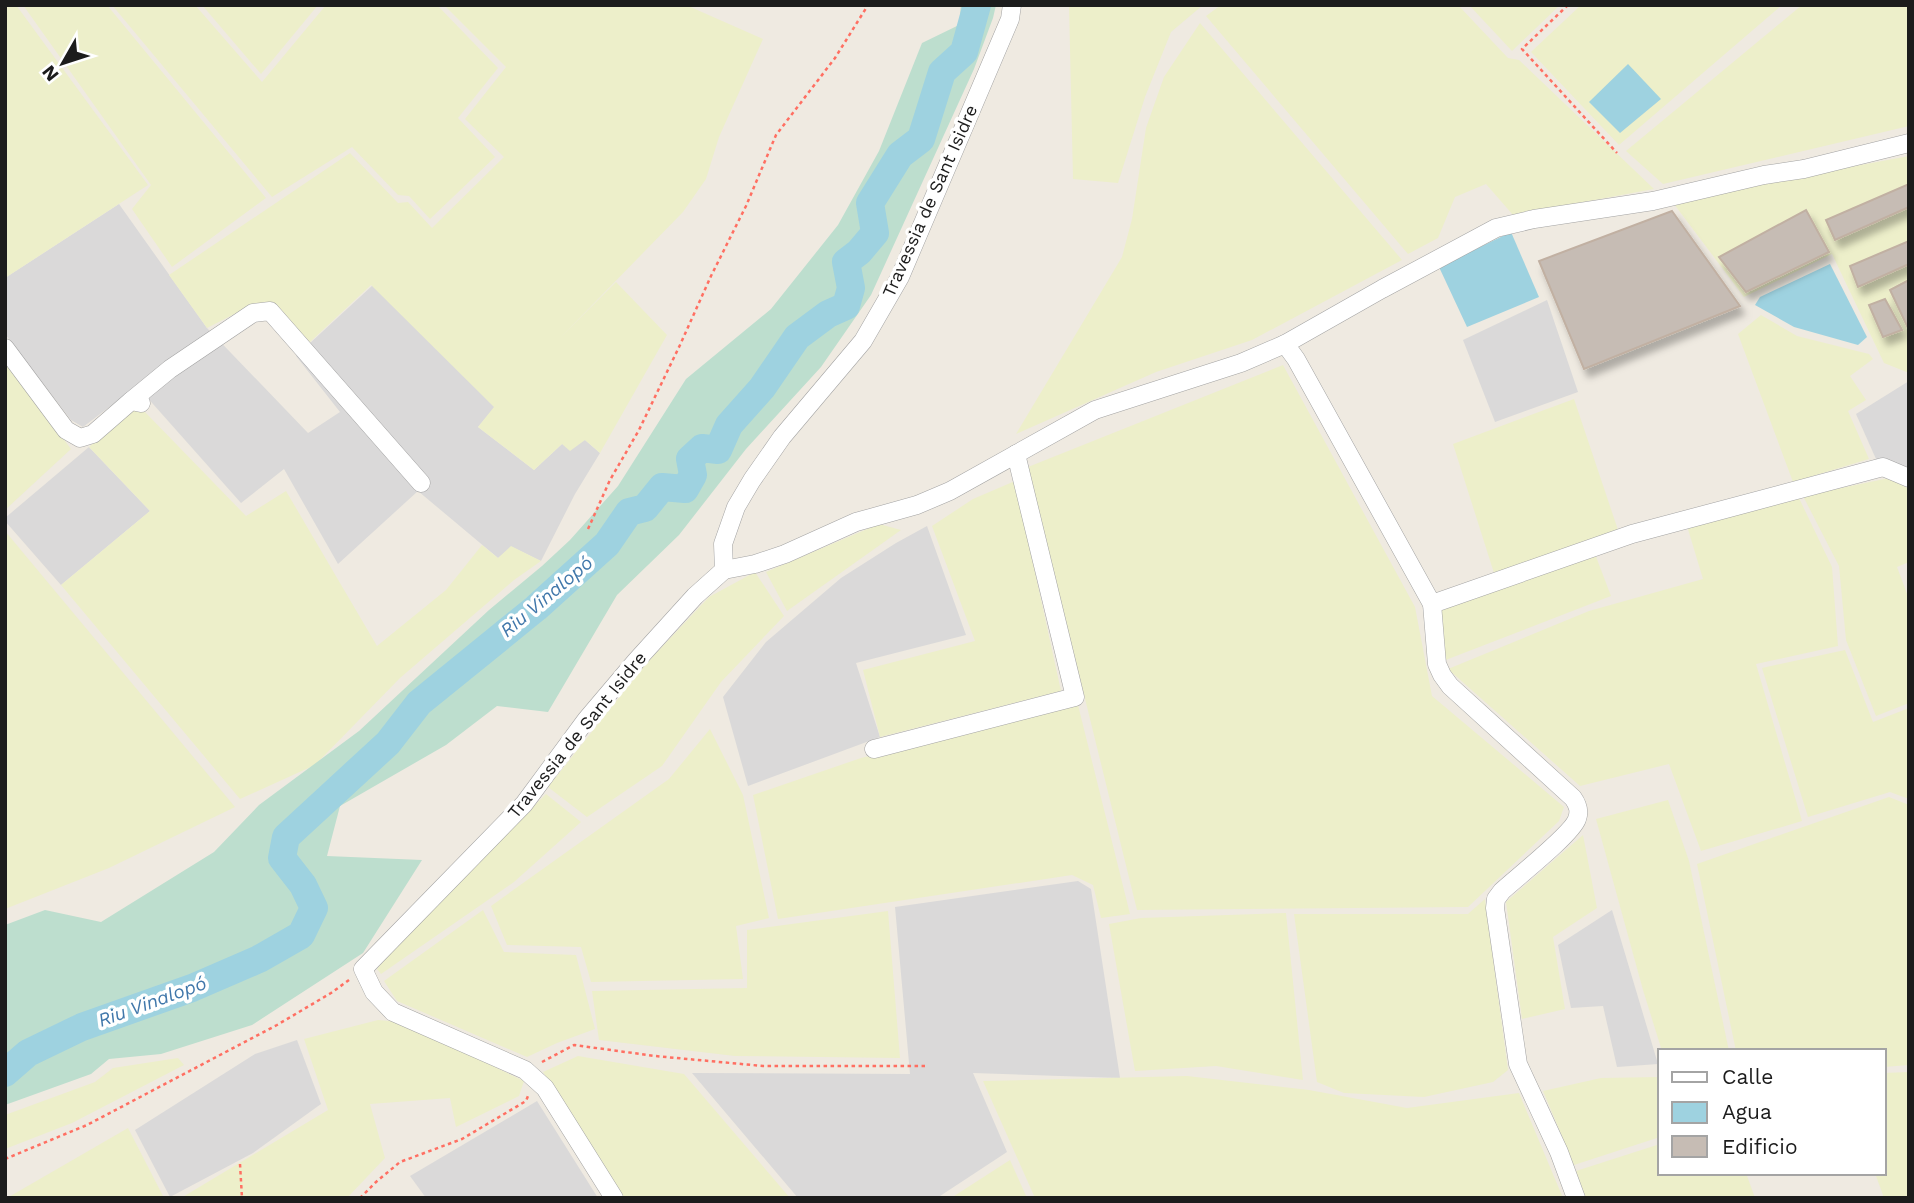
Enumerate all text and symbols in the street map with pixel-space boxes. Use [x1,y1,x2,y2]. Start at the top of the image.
north arrow [28,28,98,98]
text: N [37,61,64,86]
street label: Travessia de Sant Isidre [878,101,981,300]
water label: Riu Vinalopó [495,551,597,642]
street label: Travessia de Sant Isidre [503,647,650,822]
water label: Riu Vinalopó [95,971,210,1032]
legend [1658,1049,1886,1175]
text: Calle [1722,1064,1773,1089]
text: Agua [1722,1099,1772,1124]
text: Edificio [1722,1134,1798,1159]

